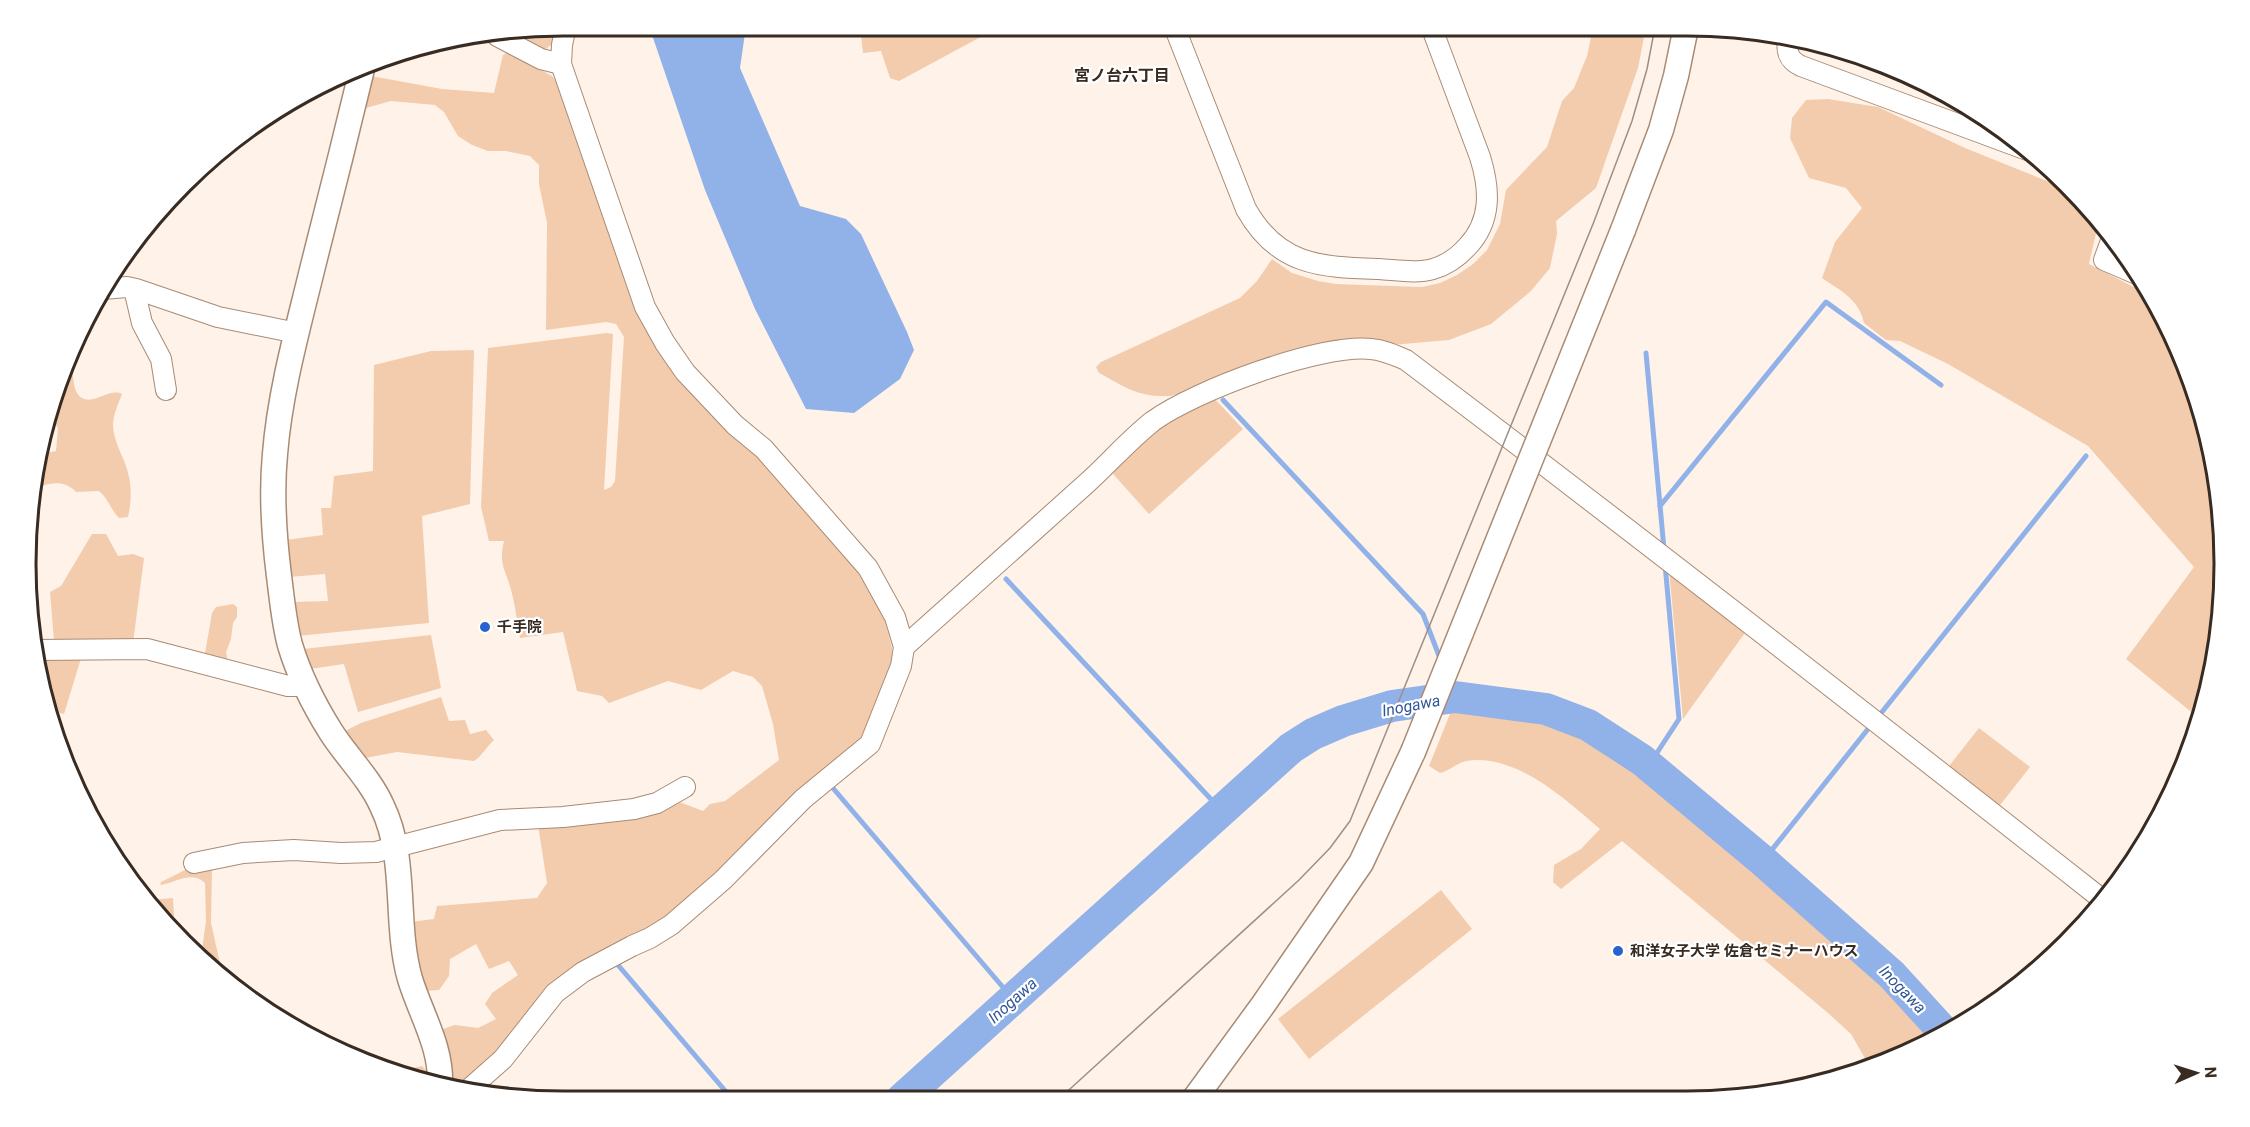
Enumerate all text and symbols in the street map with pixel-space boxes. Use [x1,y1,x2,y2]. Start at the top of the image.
district label: 宮ノ台六丁目 [1074,66,1170,85]
place label: 千手院 [497,618,542,636]
marker: 千手院 [478,620,492,634]
water label: Inogawa [1380,691,1442,720]
place label: 和洋女子大学 佐倉セミナーハウス [1630,942,1858,960]
marker: 和洋女子大学 佐倉セミナーハウス [1611,944,1625,958]
water label: Inogawa [1875,962,1930,1017]
water label: Inogawa [984,974,1041,1027]
north arrow [2166,1043,2226,1103]
text: N [2201,1066,2220,1078]

